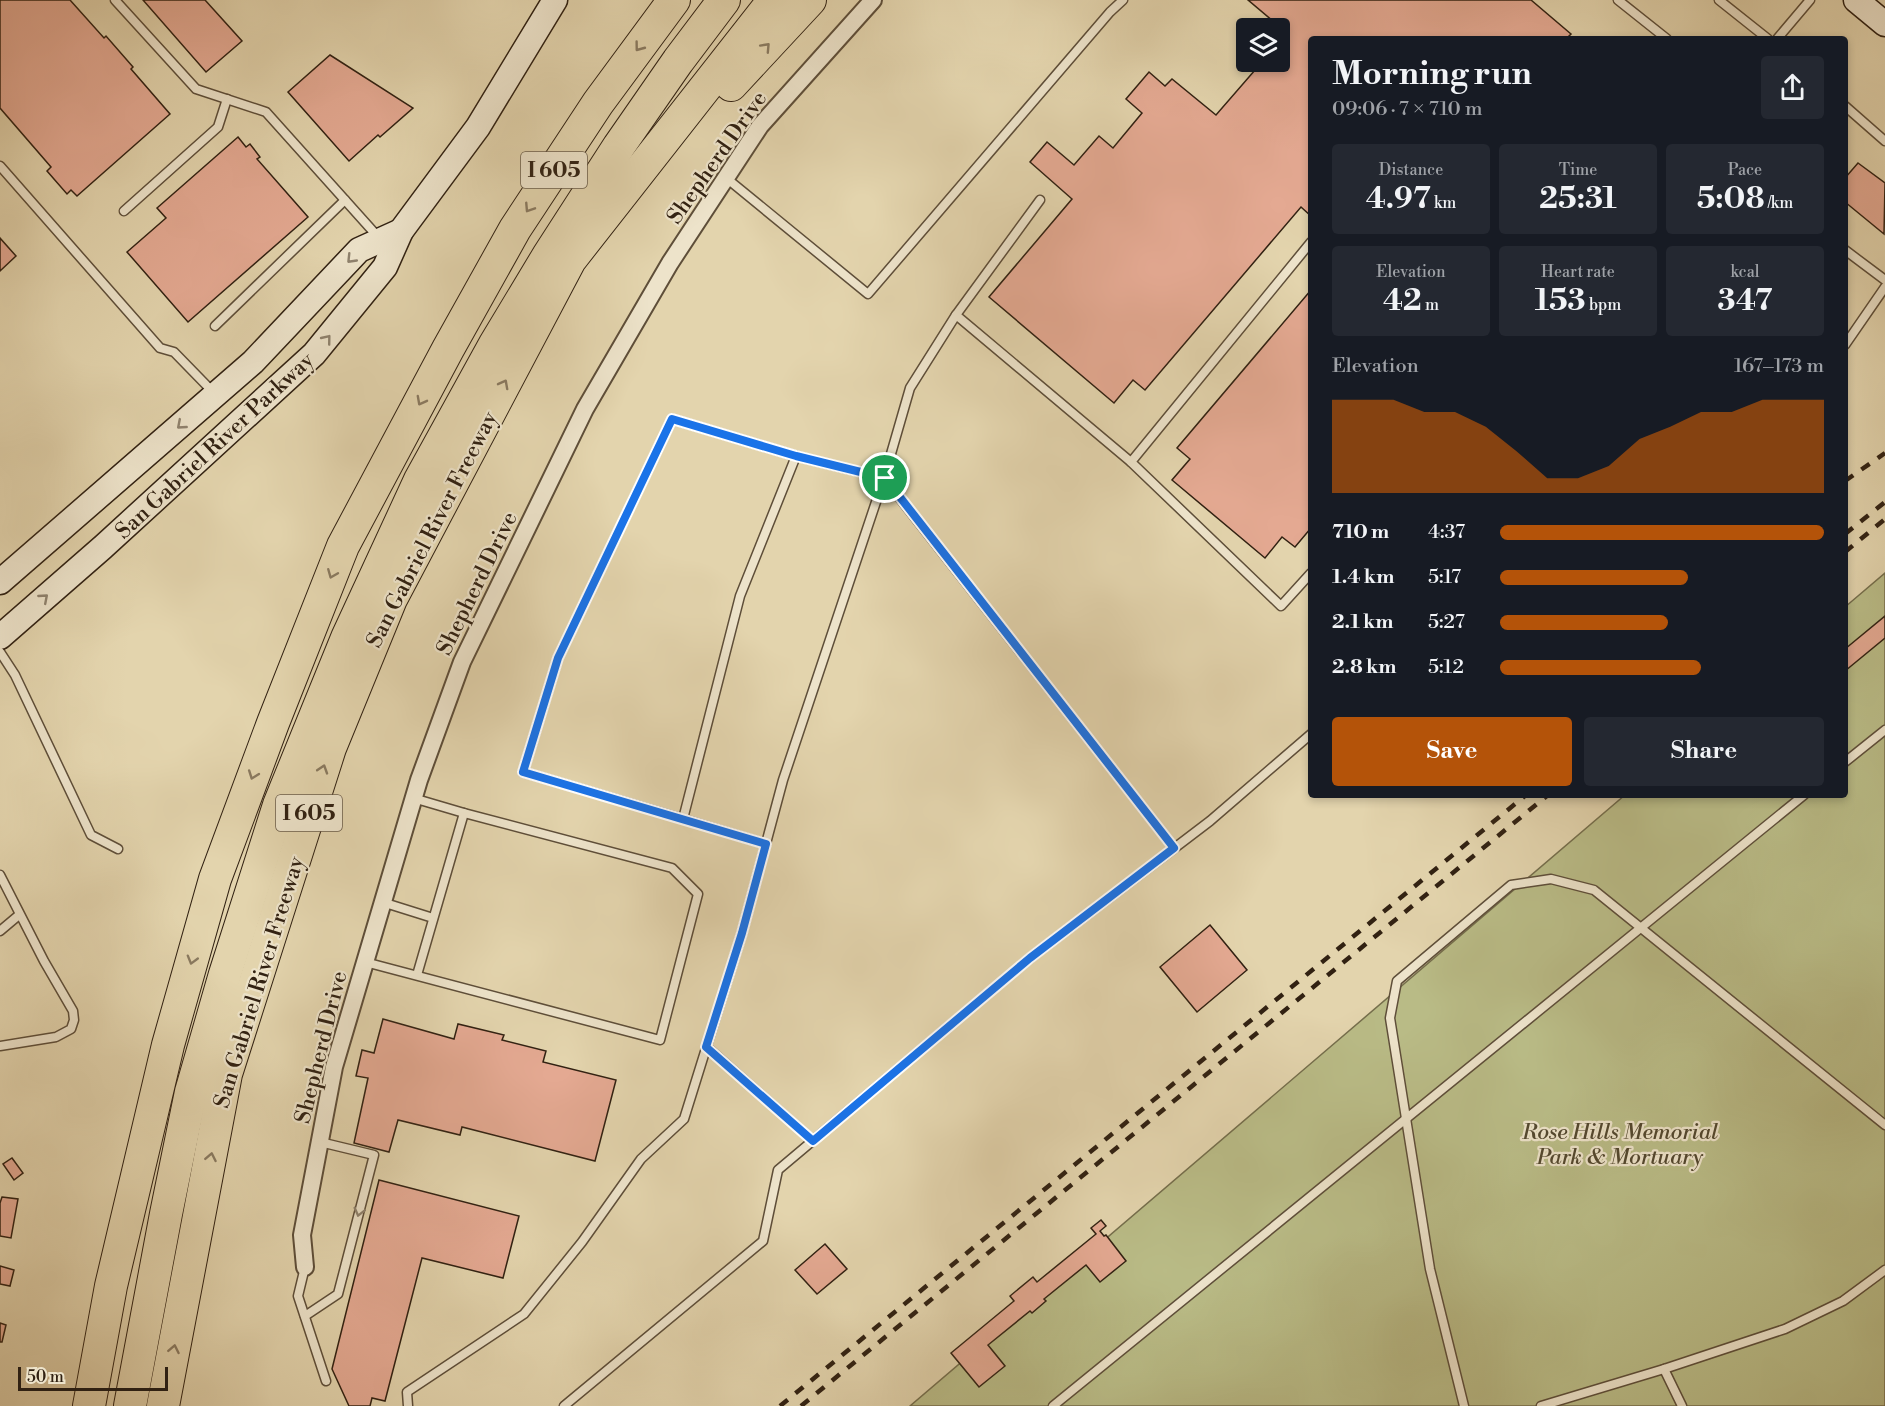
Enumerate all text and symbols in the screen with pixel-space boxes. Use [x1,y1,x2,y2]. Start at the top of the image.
map controls [1236,18,1290,72]
button: layers [1236,18,1290,72]
one-way arrow [636,40,647,51]
one-way arrow [759,44,770,54]
text: Morning run [1332,54,1532,95]
button: share [1761,56,1824,119]
street label: Shepherd Drive [661,86,773,230]
text: 09:06 · 7 × 710 m [1332,97,1482,122]
road number: I 605 [521,152,587,188]
text: Distance [1379,160,1443,180]
text: Time [1559,160,1597,180]
text: Pace [1728,160,1762,180]
text: 4.97 [1366,180,1431,218]
text: 25:31 [1539,180,1617,218]
text: 5:08 [1697,180,1765,218]
text: km [1431,193,1456,213]
text: /km [1765,193,1793,213]
one-way arrow [525,201,536,212]
one-way arrow [347,253,358,263]
text: Elevation [1376,262,1446,282]
text: Heart rate [1541,262,1615,282]
text: kcal [1730,262,1760,282]
text: 42 [1383,282,1422,320]
text: 153 [1535,282,1586,320]
text: 347 [1717,282,1773,320]
text: m [1422,295,1439,315]
text: bpm [1586,295,1621,315]
one-way arrow [319,335,330,346]
street label: San Gabriel River Parkway [110,347,320,545]
text: Elevation [1332,354,1419,379]
text: 167–173 m [1734,354,1824,379]
one-way arrow [497,379,509,390]
one-way arrow [417,394,428,405]
street label: San Gabriel River Freeway [361,407,504,652]
one-way arrow [177,417,188,428]
pin [859,452,910,503]
icon: arrive [868,461,901,494]
street label: Shepherd Drive [431,508,524,660]
text: 710 m [1332,520,1389,545]
text: 4:37 [1428,520,1465,545]
text: 1.4 km [1332,565,1394,590]
text: 5:17 [1428,565,1461,590]
one-way arrow [327,568,339,579]
one-way arrow [37,594,48,605]
text: 2.1 km [1332,610,1394,635]
text: 5:27 [1428,610,1465,635]
text: 2.8 km [1332,655,1396,680]
text: 5:12 [1428,655,1464,680]
button: Save [1332,717,1572,786]
button: Share [1584,717,1824,786]
one-way arrow [316,764,328,775]
one-way arrow [248,770,261,780]
road number: I 605 [276,795,342,831]
street label: San Gabriel River Freeway [208,853,311,1111]
one-way arrow [187,954,199,965]
street label: Shepherd Drive [289,968,353,1126]
park label: Rose Hills Memorial Park & Mortuary [1521,1119,1718,1171]
one-way arrow [204,1152,216,1162]
one-way arrow [354,1207,367,1217]
one-way arrow [167,1344,180,1354]
scale bar [18,1364,168,1392]
text: 50 m [27,1367,64,1387]

